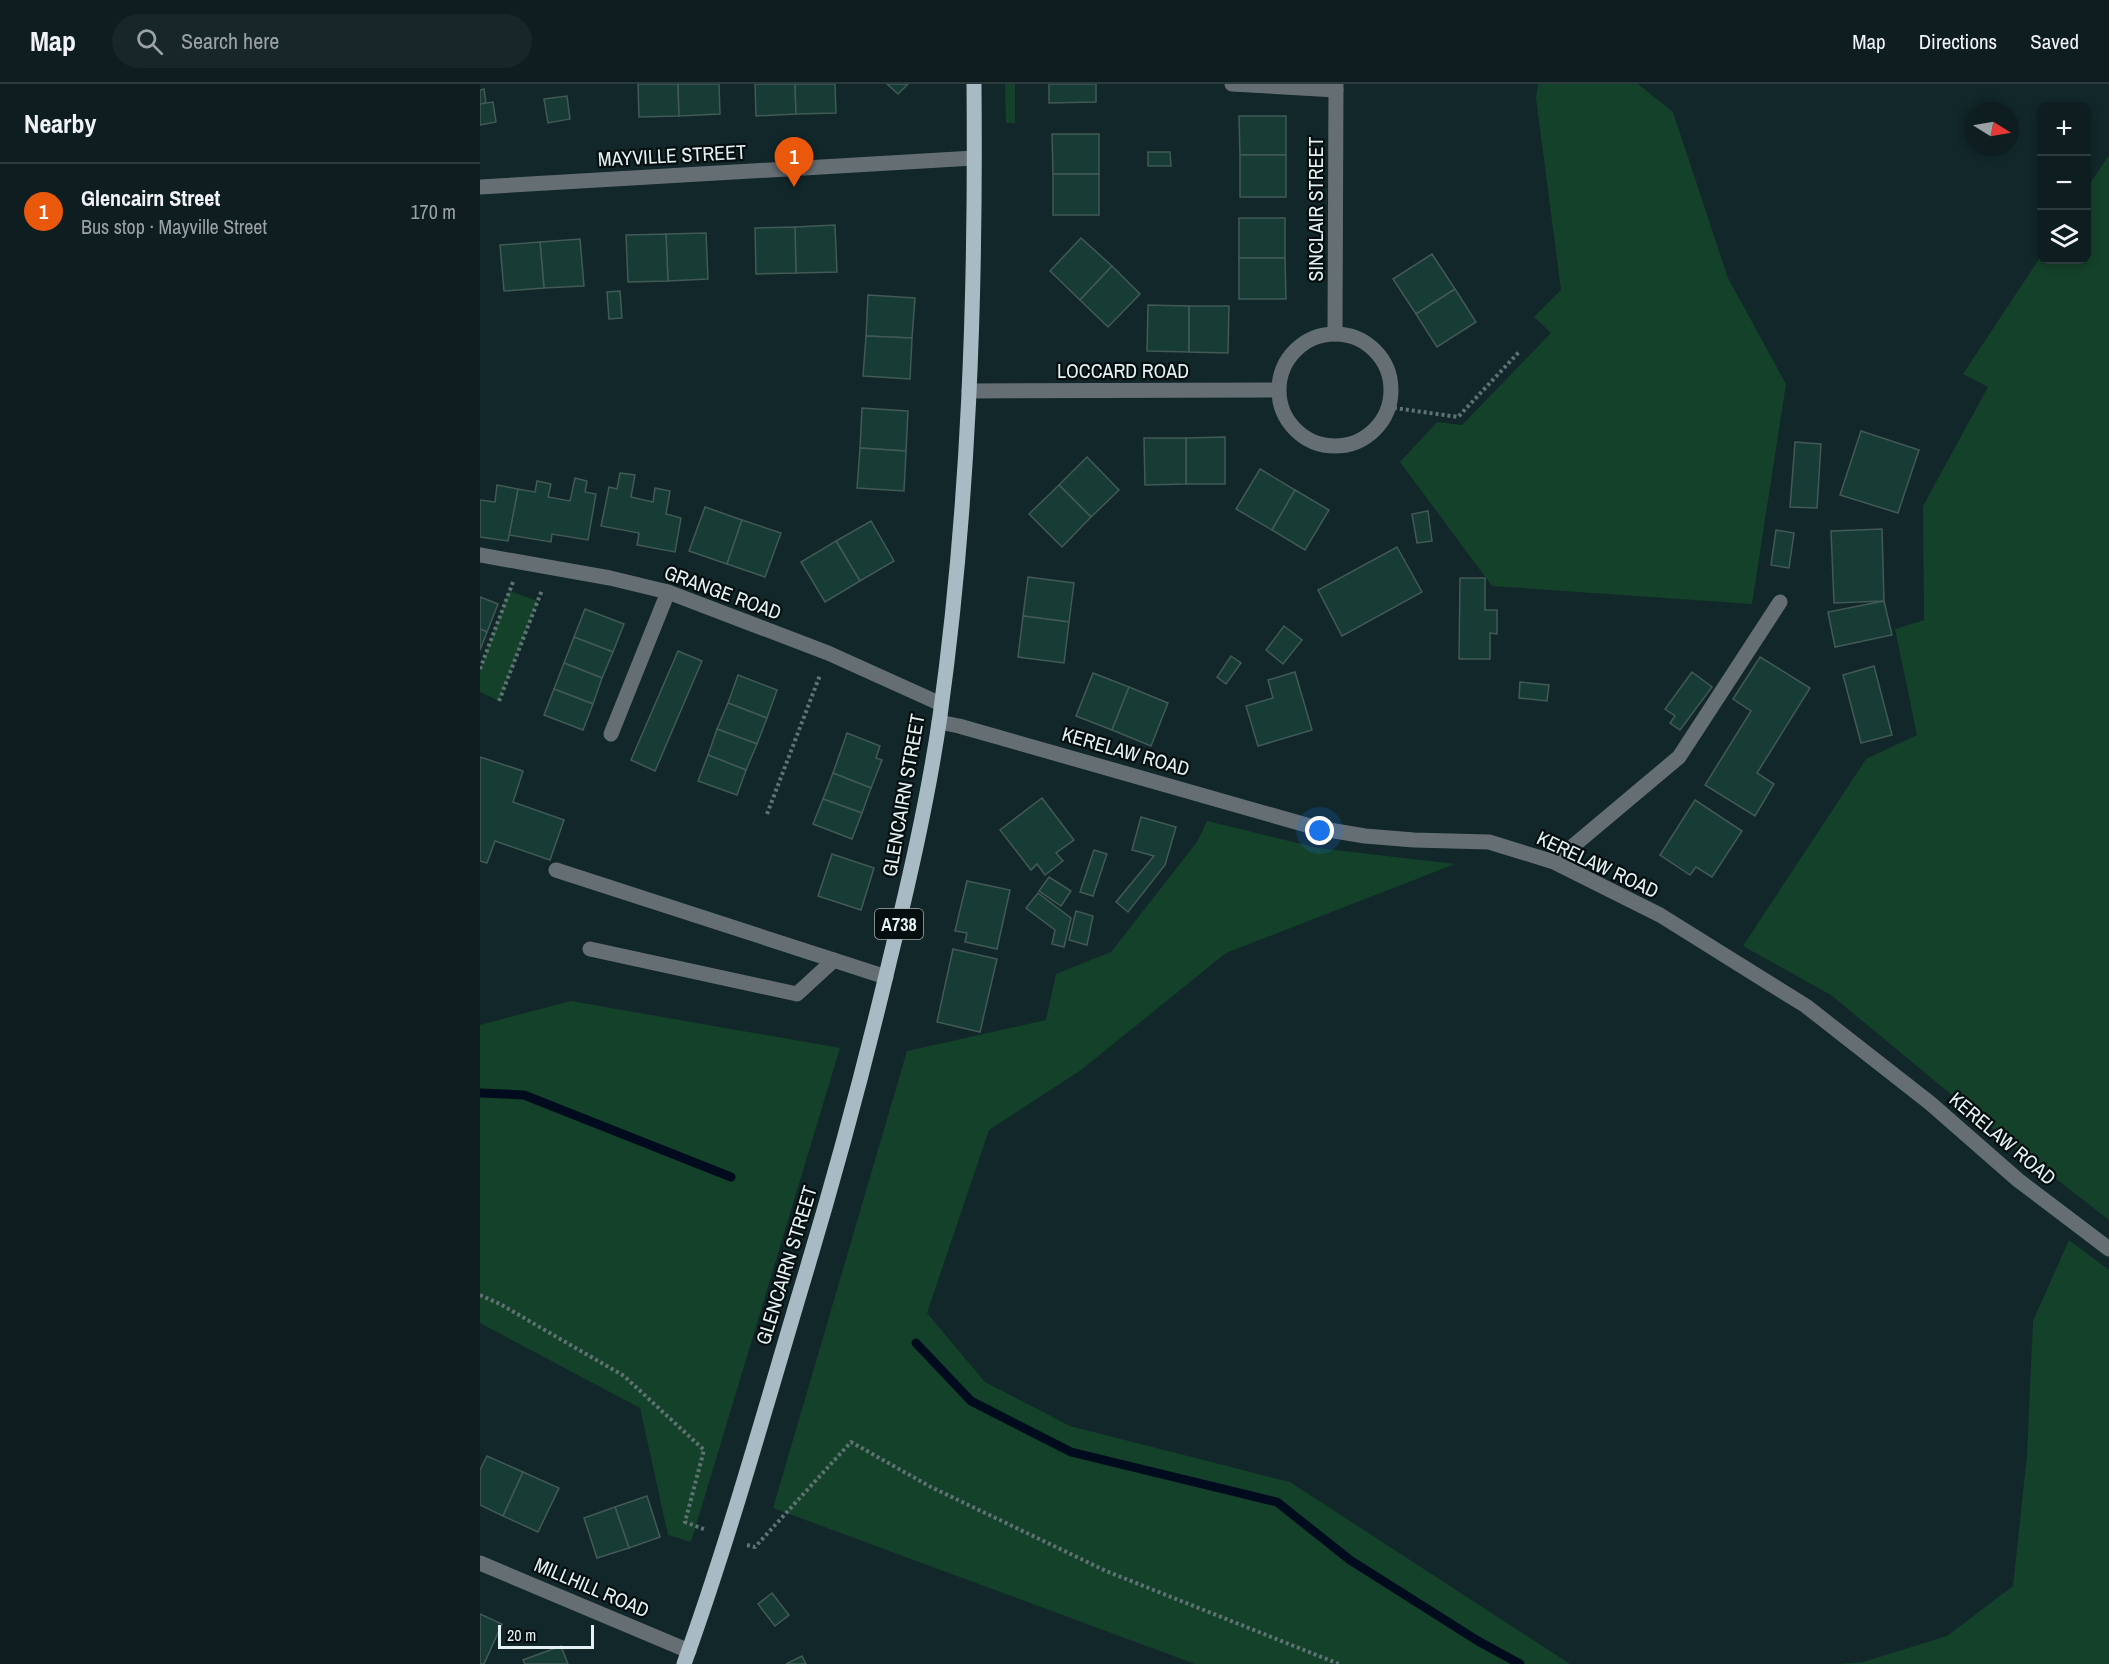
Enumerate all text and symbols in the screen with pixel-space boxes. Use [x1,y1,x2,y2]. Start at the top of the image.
search box [112,14,532,68]
text: Map [30,22,76,60]
icon: search [133,25,166,58]
text: Search here [181,26,279,56]
text: Map [1852,27,1886,56]
text: Directions [1919,27,1997,56]
text: Saved [2030,27,2079,56]
north arrow [1965,102,2019,156]
map controls [2037,102,2091,264]
button: + [2037,102,2091,156]
text: Nearby [24,106,96,141]
street label: SINCLAIR STREET [1302,137,1329,281]
street label: MAYVILLE STREET [597,138,747,172]
pin: 1 [774,138,814,187]
button: − [2037,156,2091,210]
text: Glencairn Street [81,183,220,213]
text: 1 [39,198,48,225]
text: 170 m [410,198,456,225]
button: layers [2037,210,2091,264]
text: Bus stop · Mayville Street [81,213,267,240]
street label: LOCCARD ROAD [1057,357,1189,384]
street label: GRANGE ROAD [661,558,785,626]
street label: GLENCAIRN STREET [875,711,931,879]
street label: KERELAW ROAD [1059,720,1193,782]
your location [1305,816,1334,845]
street label: KERELAW ROAD [1533,824,1663,904]
road number: A738 [875,909,923,939]
street label: KERELAW ROAD [1944,1085,2062,1191]
street label: GLENCAIRN STREET [749,1182,823,1348]
street label: MILLHILL ROAD [530,1551,654,1623]
scale bar [498,1622,594,1650]
text: 20 m [507,1624,536,1646]

